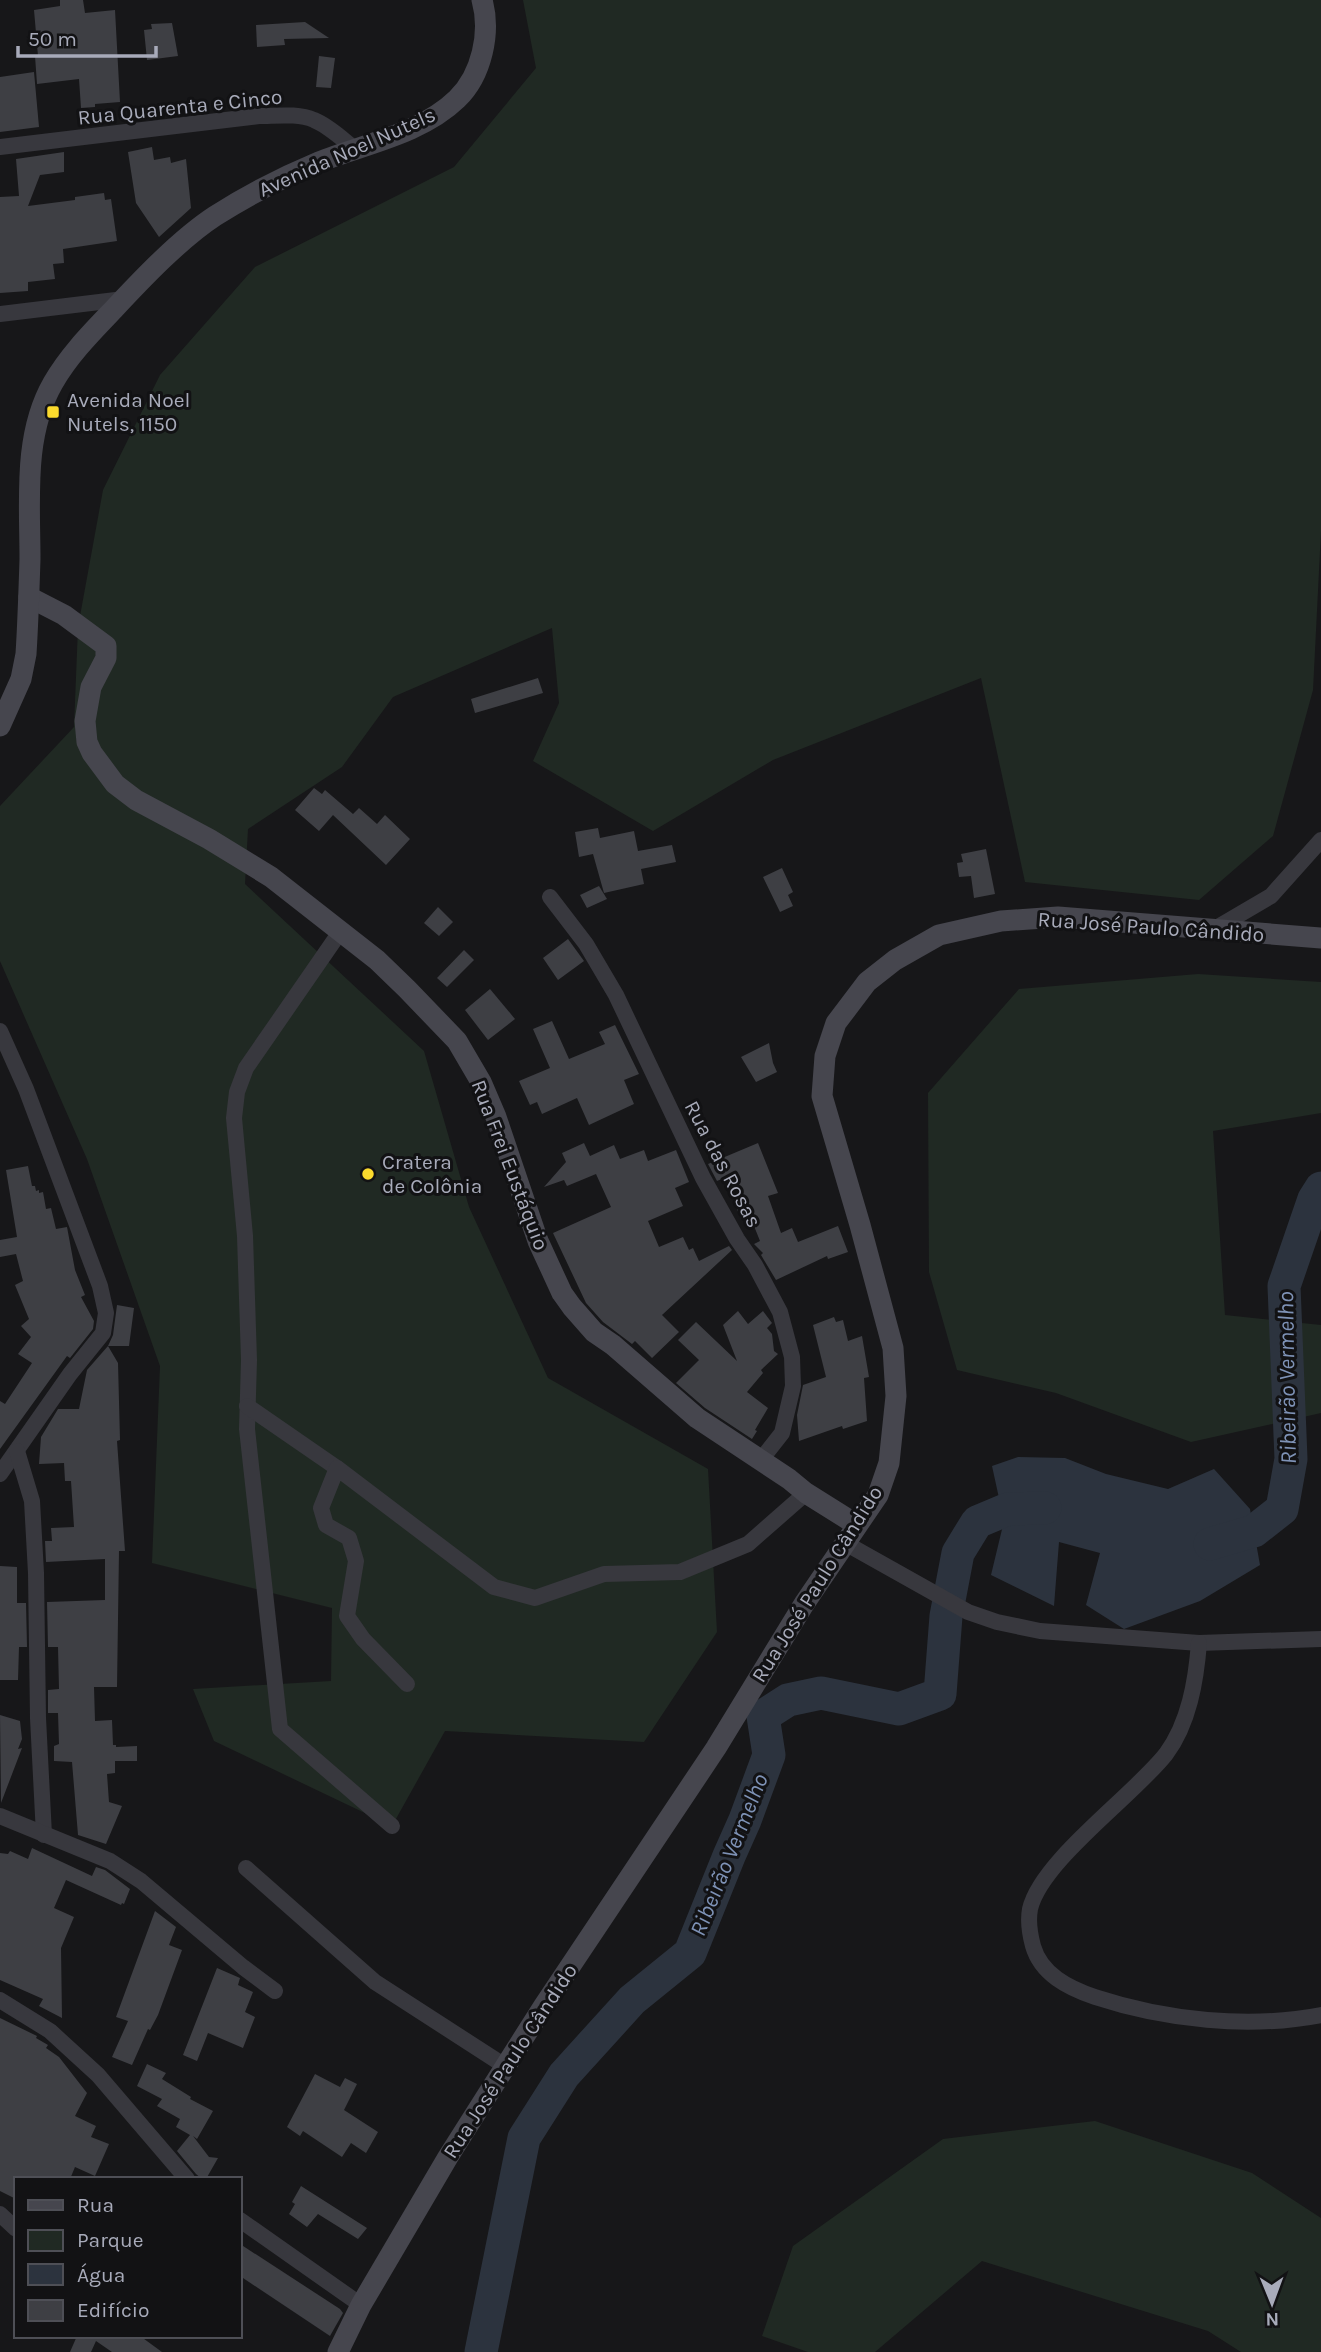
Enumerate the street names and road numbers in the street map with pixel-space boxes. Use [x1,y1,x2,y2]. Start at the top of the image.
street label: Rua Quarenta e Cinco [77,84,283,130]
street label: Avenida Noel Nutels [255,102,439,202]
street label: Rua José Paulo Cândido [1037,907,1265,947]
street label: Rua Frei Eustáquio [466,1076,554,1254]
street label: Rua das Rosas [680,1097,766,1231]
street label: Rua José Paulo Cândido [747,1481,887,1687]
street label: Rua José Paulo Cândido [438,1959,582,2163]

